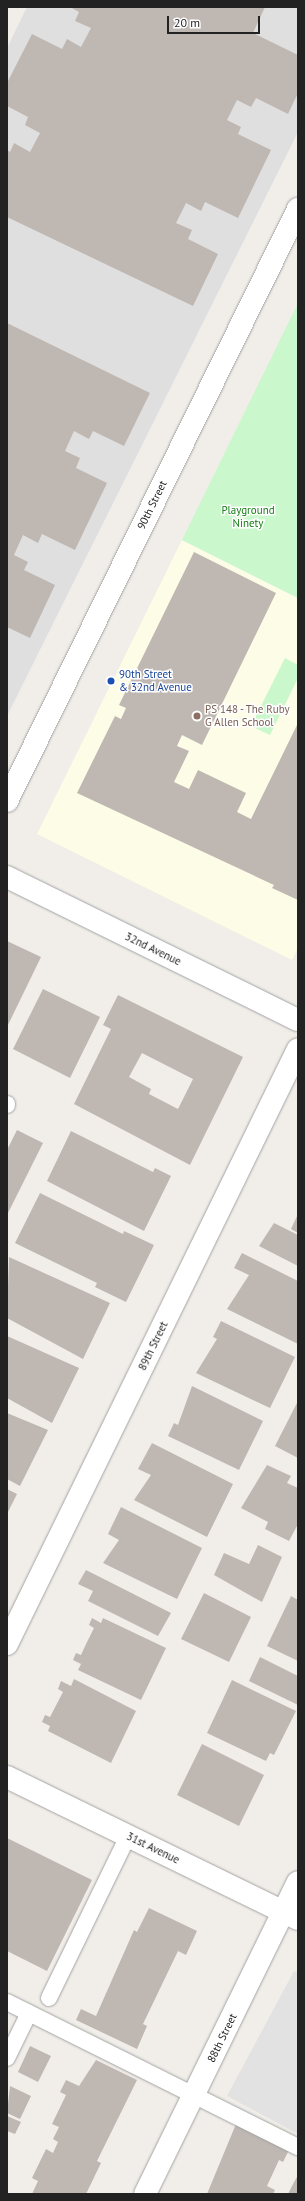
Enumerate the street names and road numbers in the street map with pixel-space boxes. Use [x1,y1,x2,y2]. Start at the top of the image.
street label: 90th Street [135,478,169,532]
street label: 32nd Avenue [123,930,183,968]
street label: 89th Street [136,1319,170,1373]
street label: 31st Avenue [124,1829,182,1867]
street label: 88th Street [205,2011,239,2065]

